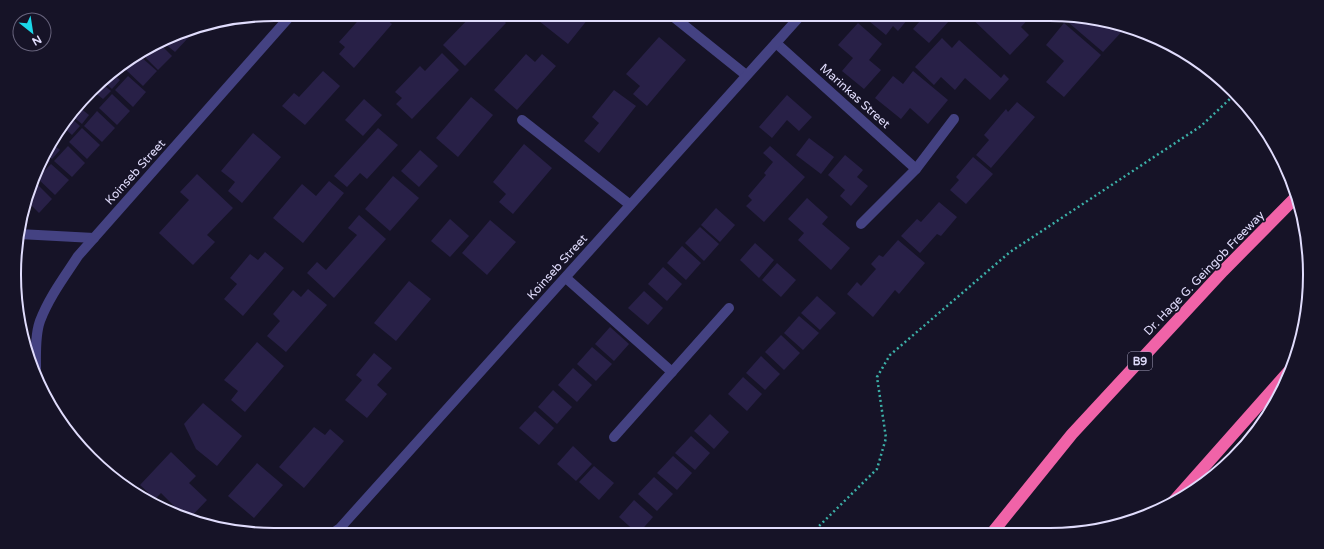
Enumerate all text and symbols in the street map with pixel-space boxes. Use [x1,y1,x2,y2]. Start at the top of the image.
north arrow [12,12,52,52]
text: N [30,32,44,48]
street label: Marinkas Street [817,61,893,131]
street label: Koinseb Street [102,136,168,208]
street label: Dr. Hage G. Geingob Freeway [1141,208,1267,338]
street label: Koinseb Street [524,231,590,303]
road number: B9 [1128,352,1152,370]

